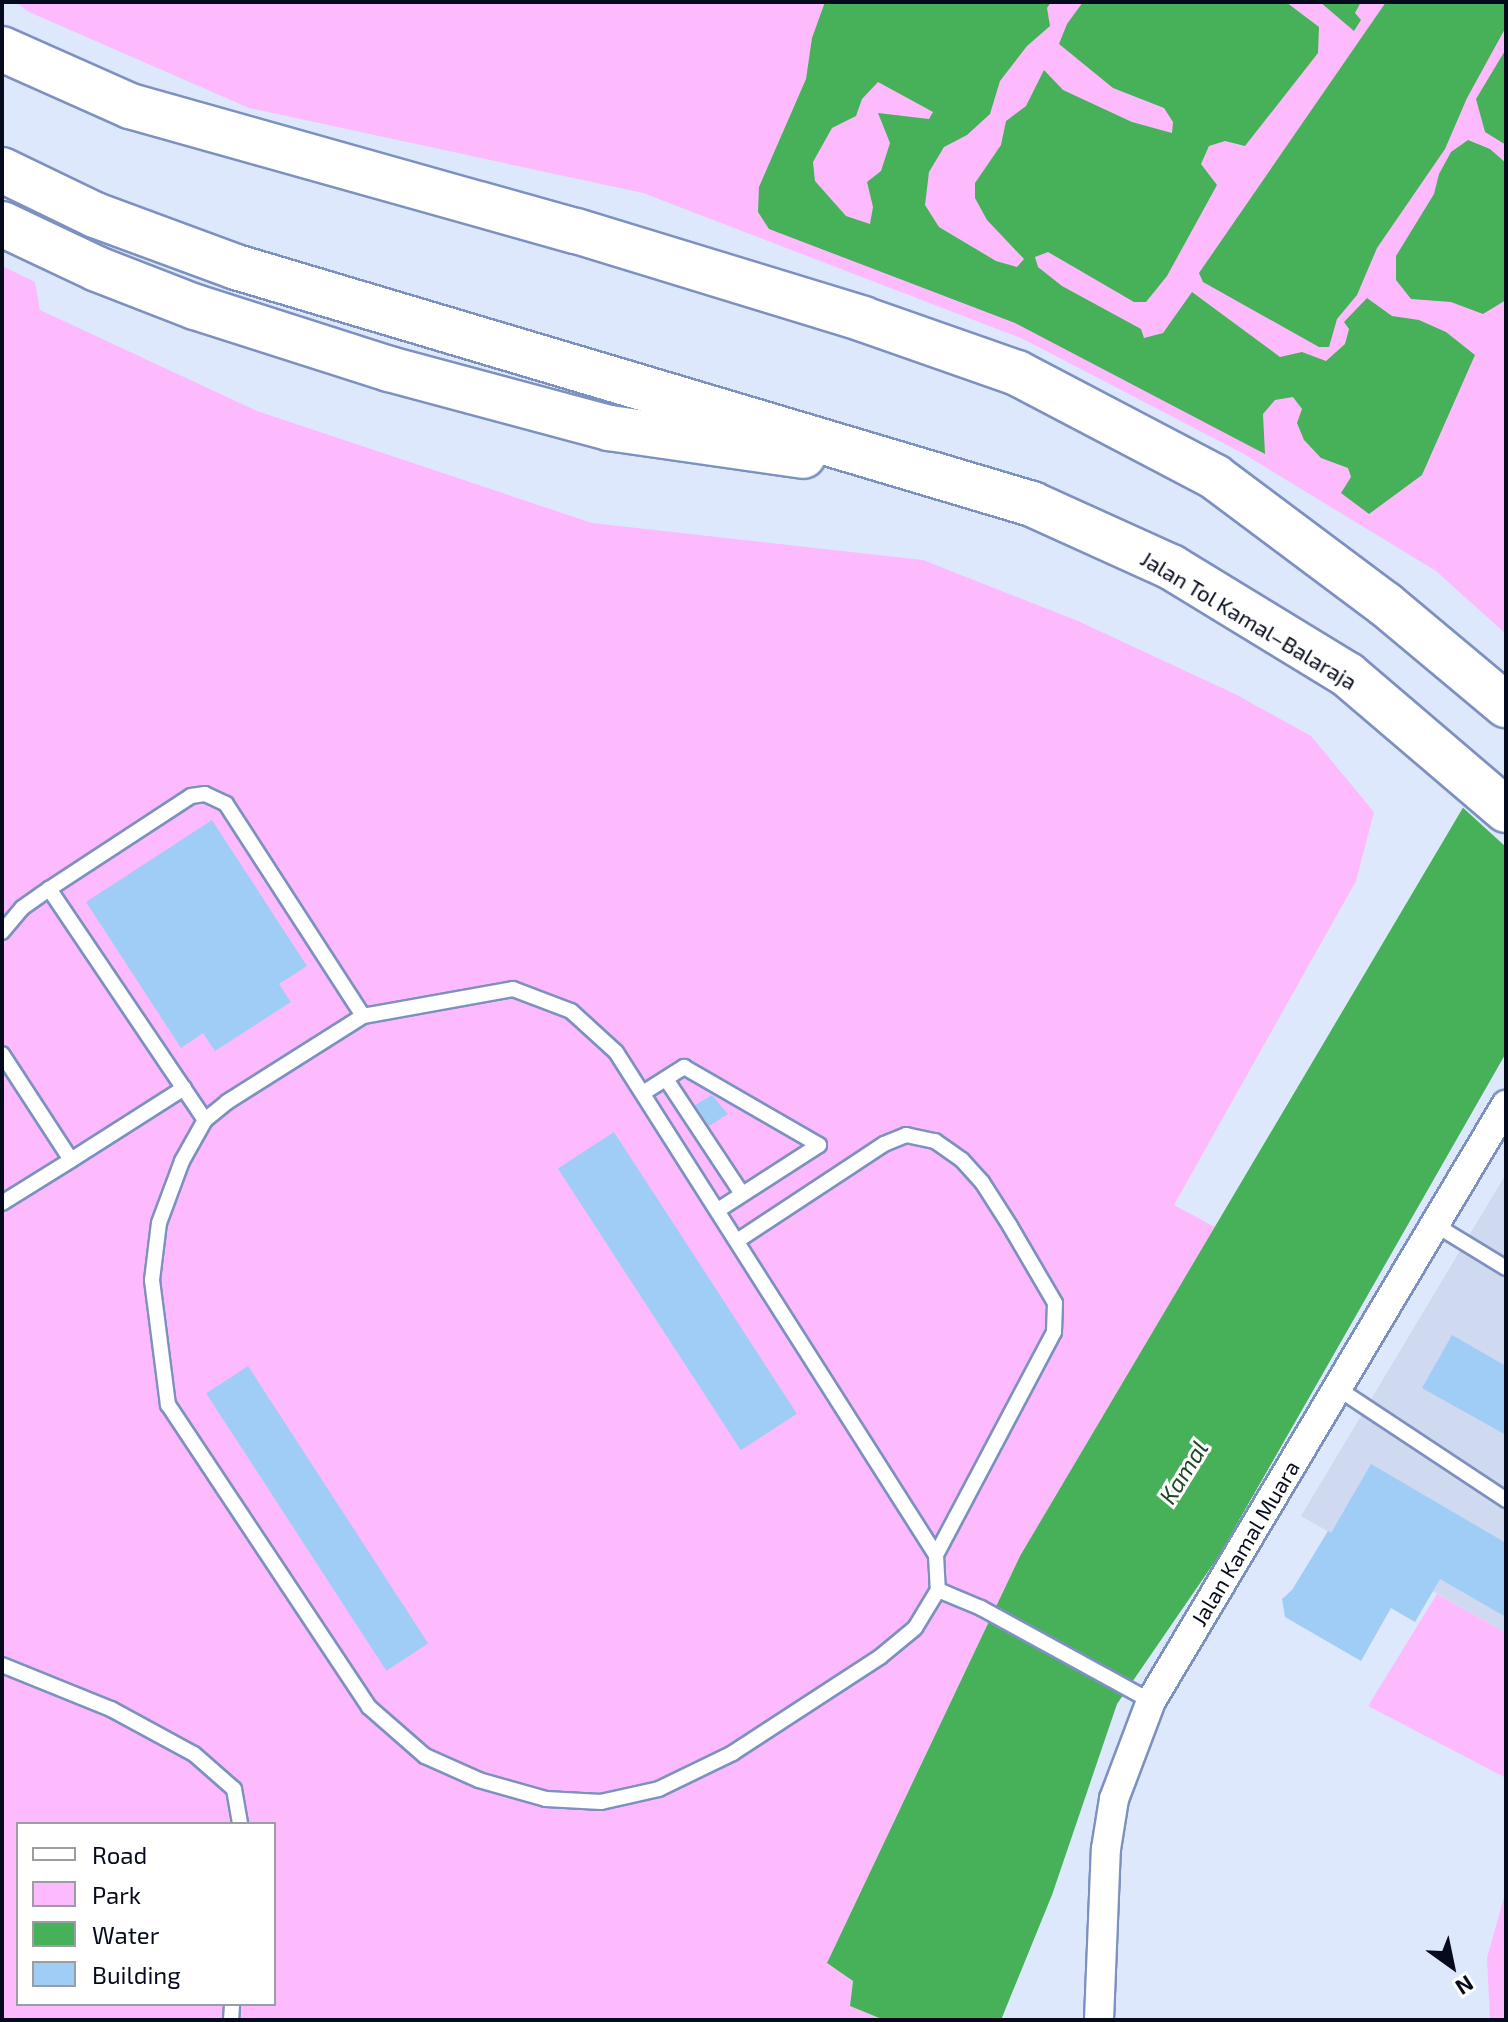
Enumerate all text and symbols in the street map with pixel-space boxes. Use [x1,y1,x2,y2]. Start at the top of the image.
street label: Jalan Tol Kamal–Balaraja [1136,545,1362,695]
water label: Kamal [1152,1435,1214,1509]
street label: Jalan Kamal Muara [1185,1455,1305,1631]
legend [16,1822,276,2006]
text: Road [92,1840,147,1869]
text: Park [92,1880,141,1909]
text: Water [92,1920,159,1949]
north arrow [1412,1926,1492,2006]
text: Building [92,1960,181,1989]
text: N [1451,1971,1479,2001]

